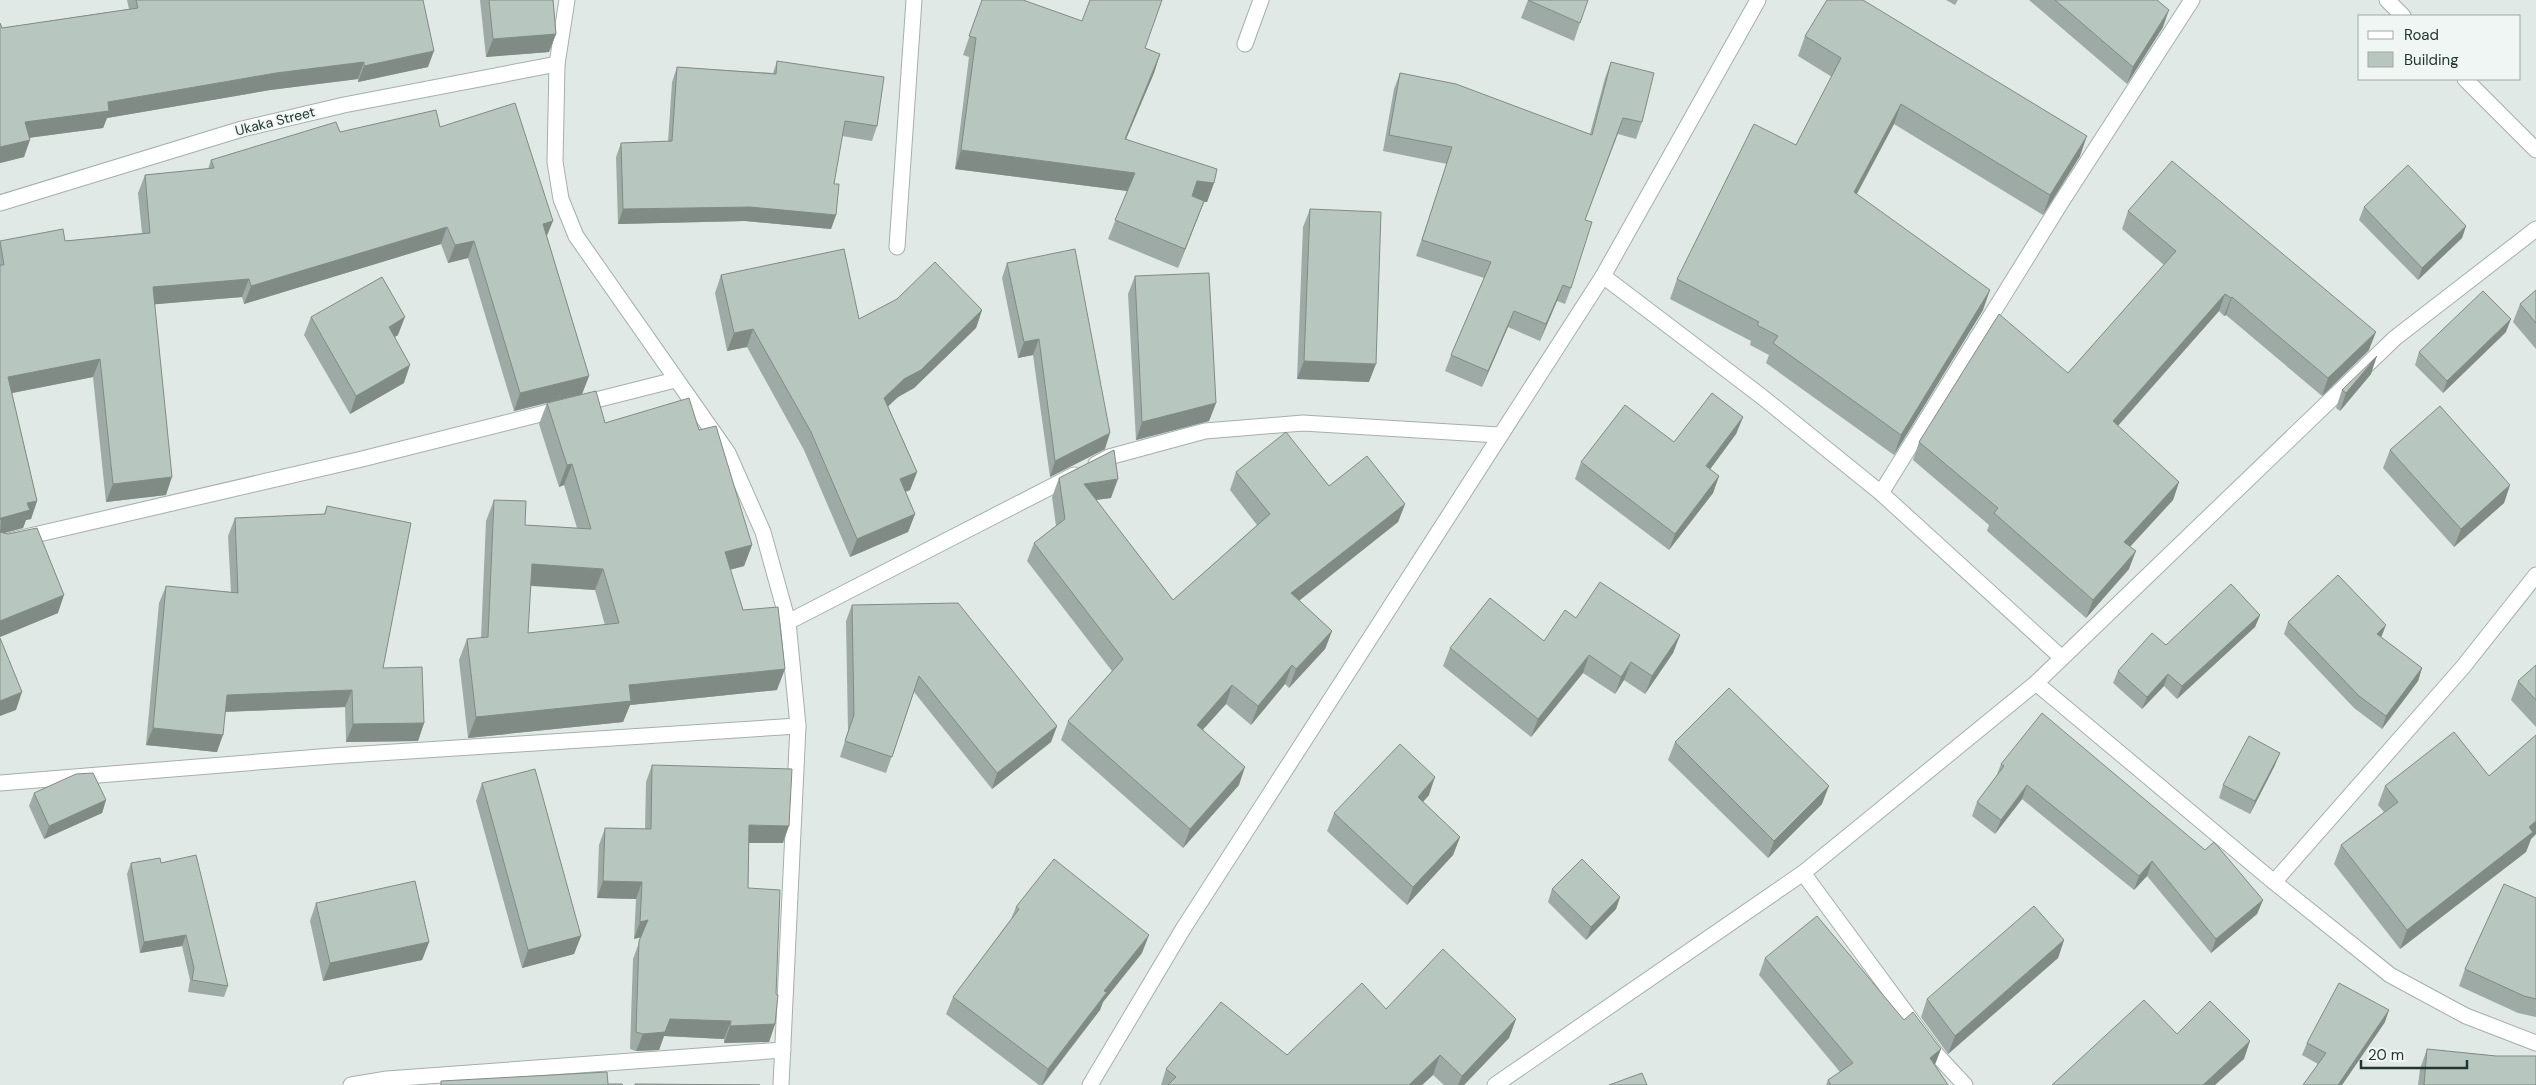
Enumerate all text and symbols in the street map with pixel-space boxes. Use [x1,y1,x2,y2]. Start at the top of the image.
legend [2358,15,2521,80]
text: Road [2404,25,2439,45]
text: Building [2404,50,2459,70]
street label: Ukaka Street [233,102,317,140]
scale bar [2361,1038,2467,1070]
text: 20 m [2368,1045,2404,1065]

